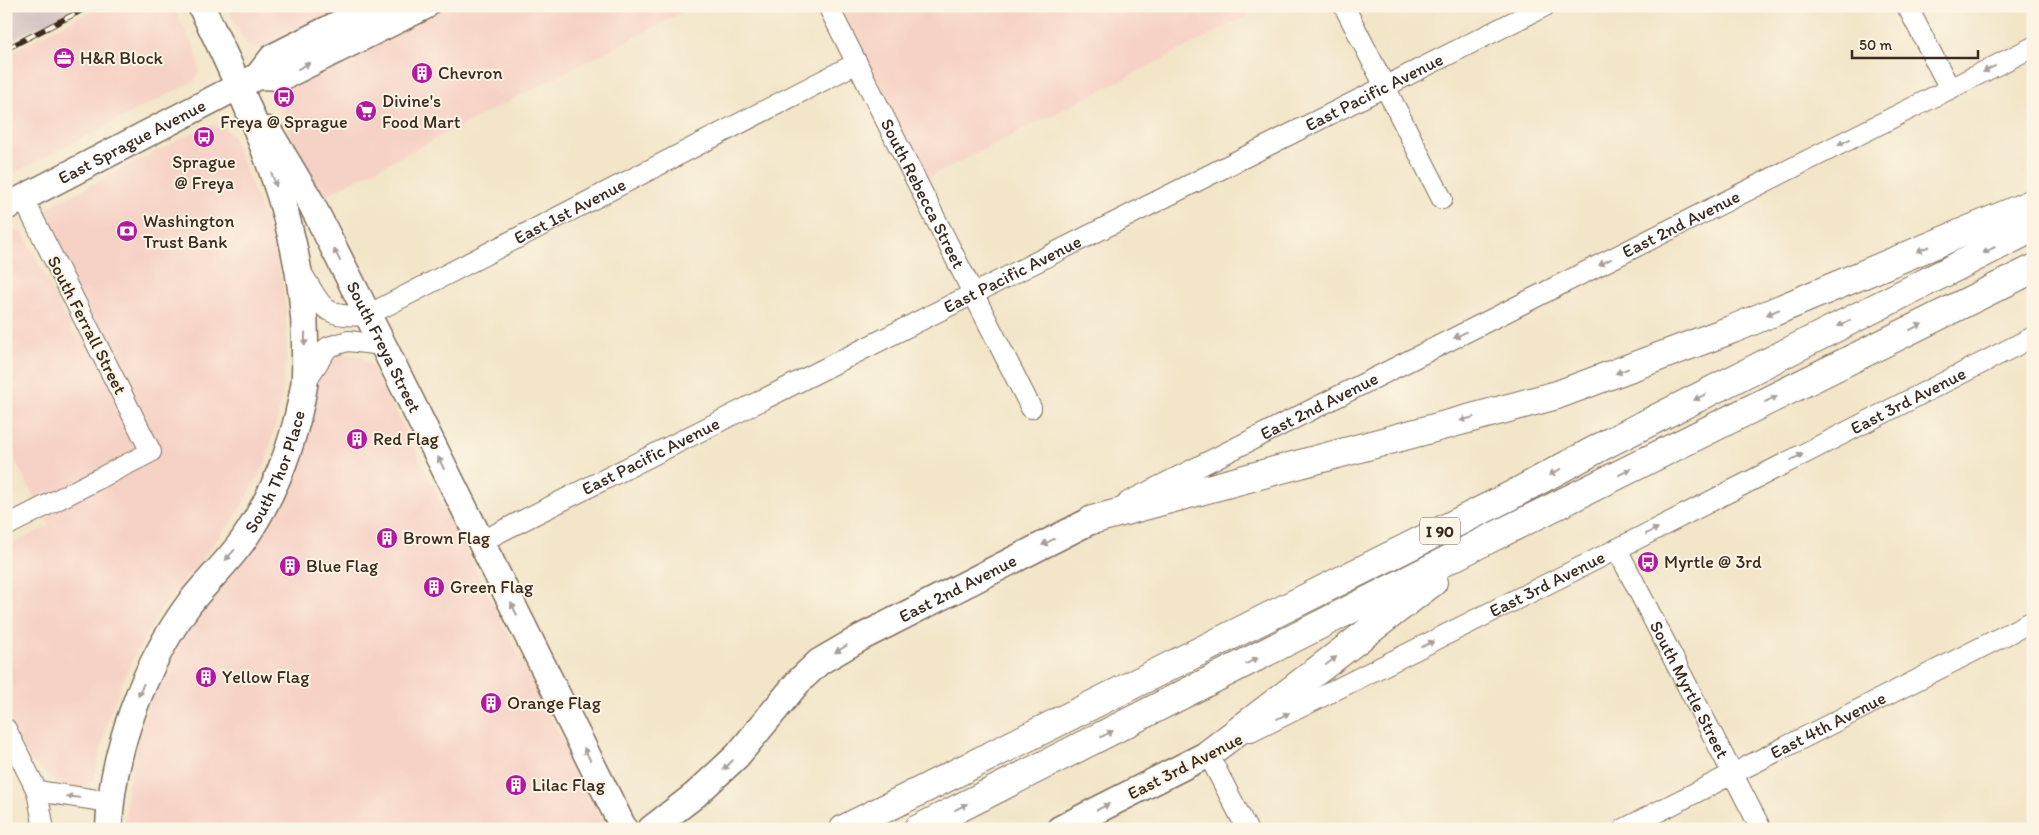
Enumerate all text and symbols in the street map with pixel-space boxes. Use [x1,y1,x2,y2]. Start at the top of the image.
scale bar [1852,28,1978,60]
text: 50 m [1859,36,1892,54]
office icon: H&R Block [52,46,76,70]
place label: H&R Block [80,47,164,69]
street label: East Pacific Avenue [1302,48,1447,136]
building icon: Chevron [410,61,434,85]
one-way arrow [297,62,311,70]
place label: Chevron [438,62,503,84]
one-way arrow [1982,65,1996,73]
bus stop icon: Freya @ Sprague [272,85,296,109]
place label: Divine's Food Mart [382,90,461,133]
street label: East Sprague Avenue [55,94,209,189]
supermarket icon: Divine's Food Mart [354,99,378,123]
place label: Freya @ Sprague [220,111,348,133]
street label: South Rebecca Street [876,115,970,272]
bus stop icon: Sprague @ Freya [192,125,216,149]
one-way arrow [1837,138,1851,146]
place label: Sprague @ Freya [172,151,236,194]
one-way arrow [271,173,278,188]
street label: East 1st Avenue [510,173,629,249]
street label: East 2nd Avenue [1618,185,1744,263]
place label: Washington Trust Bank [143,210,234,253]
bank icon: Washington Trust Bank [115,219,139,243]
street label: East Pacific Avenue [940,230,1085,318]
one-way arrow [1916,246,1930,254]
one-way arrow [1982,246,1996,254]
one-way arrow [333,248,341,262]
street label: South Ferrall Street [43,252,132,398]
one-way arrow [1598,258,1612,266]
street label: South Freya Street [342,278,426,417]
one-way arrow [1766,309,1780,317]
one-way arrow [1837,319,1852,327]
one-way arrow [1909,323,1924,331]
one-way arrow [301,331,309,347]
one-way arrow [1453,331,1467,339]
street label: East 3rd Avenue [1847,362,1969,439]
street label: East 2nd Avenue [1257,367,1382,445]
one-way arrow [1614,367,1629,375]
one-way arrow [1692,393,1707,401]
one-way arrow [1764,395,1778,403]
street label: South Thor Place [240,408,310,537]
street label: East Pacific Avenue [578,412,723,500]
one-way arrow [1459,416,1474,424]
building icon: Red Flag [345,427,369,451]
place label: Red Flag [373,428,440,450]
one-way arrow [1789,453,1804,461]
one-way arrow [437,456,445,470]
one-way arrow [1618,467,1632,475]
one-way arrow [1548,468,1563,476]
road number: I 90 [1420,518,1460,544]
building icon: Brown Flag [375,526,399,550]
place label: Brown Flag [403,527,491,549]
one-way arrow [1645,527,1659,535]
one-way arrow [1041,538,1055,546]
street label: East 3rd Avenue [1486,546,1608,622]
one-way arrow [224,548,236,560]
street label: East 2nd Avenue [895,549,1020,627]
bus stop icon: Myrtle @ 3rd [1636,550,1660,574]
place label: Myrtle @ 3rd [1664,551,1762,573]
building icon: Blue Flag [278,554,302,578]
place label: Blue Flag [306,555,379,577]
building icon: Green Flag [422,575,446,599]
place label: Green Flag [450,576,534,598]
one-way arrow [510,601,518,616]
street label: South Myrtle Street [1645,617,1734,762]
one-way arrow [1421,639,1436,648]
one-way arrow [835,645,848,654]
one-way arrow [1324,656,1338,666]
one-way arrow [1244,657,1259,665]
building icon: Yellow Flag [194,665,218,689]
place label: Yellow Flag [222,666,310,688]
one-way arrow [137,683,145,697]
street label: East 4th Avenue [1767,687,1890,764]
building icon: Orange Flag [479,691,503,715]
place label: Orange Flag [507,692,602,714]
one-way arrow [1276,712,1290,720]
street label: East 3rd Avenue [1124,728,1246,804]
one-way arrow [1100,730,1114,738]
one-way arrow [583,747,591,761]
one-way arrow [723,758,735,770]
building icon: Lilac Flag [504,773,528,797]
place label: Lilac Flag [532,774,606,796]
one-way arrow [65,793,81,801]
one-way arrow [954,803,969,811]
one-way arrow [1096,803,1110,811]

